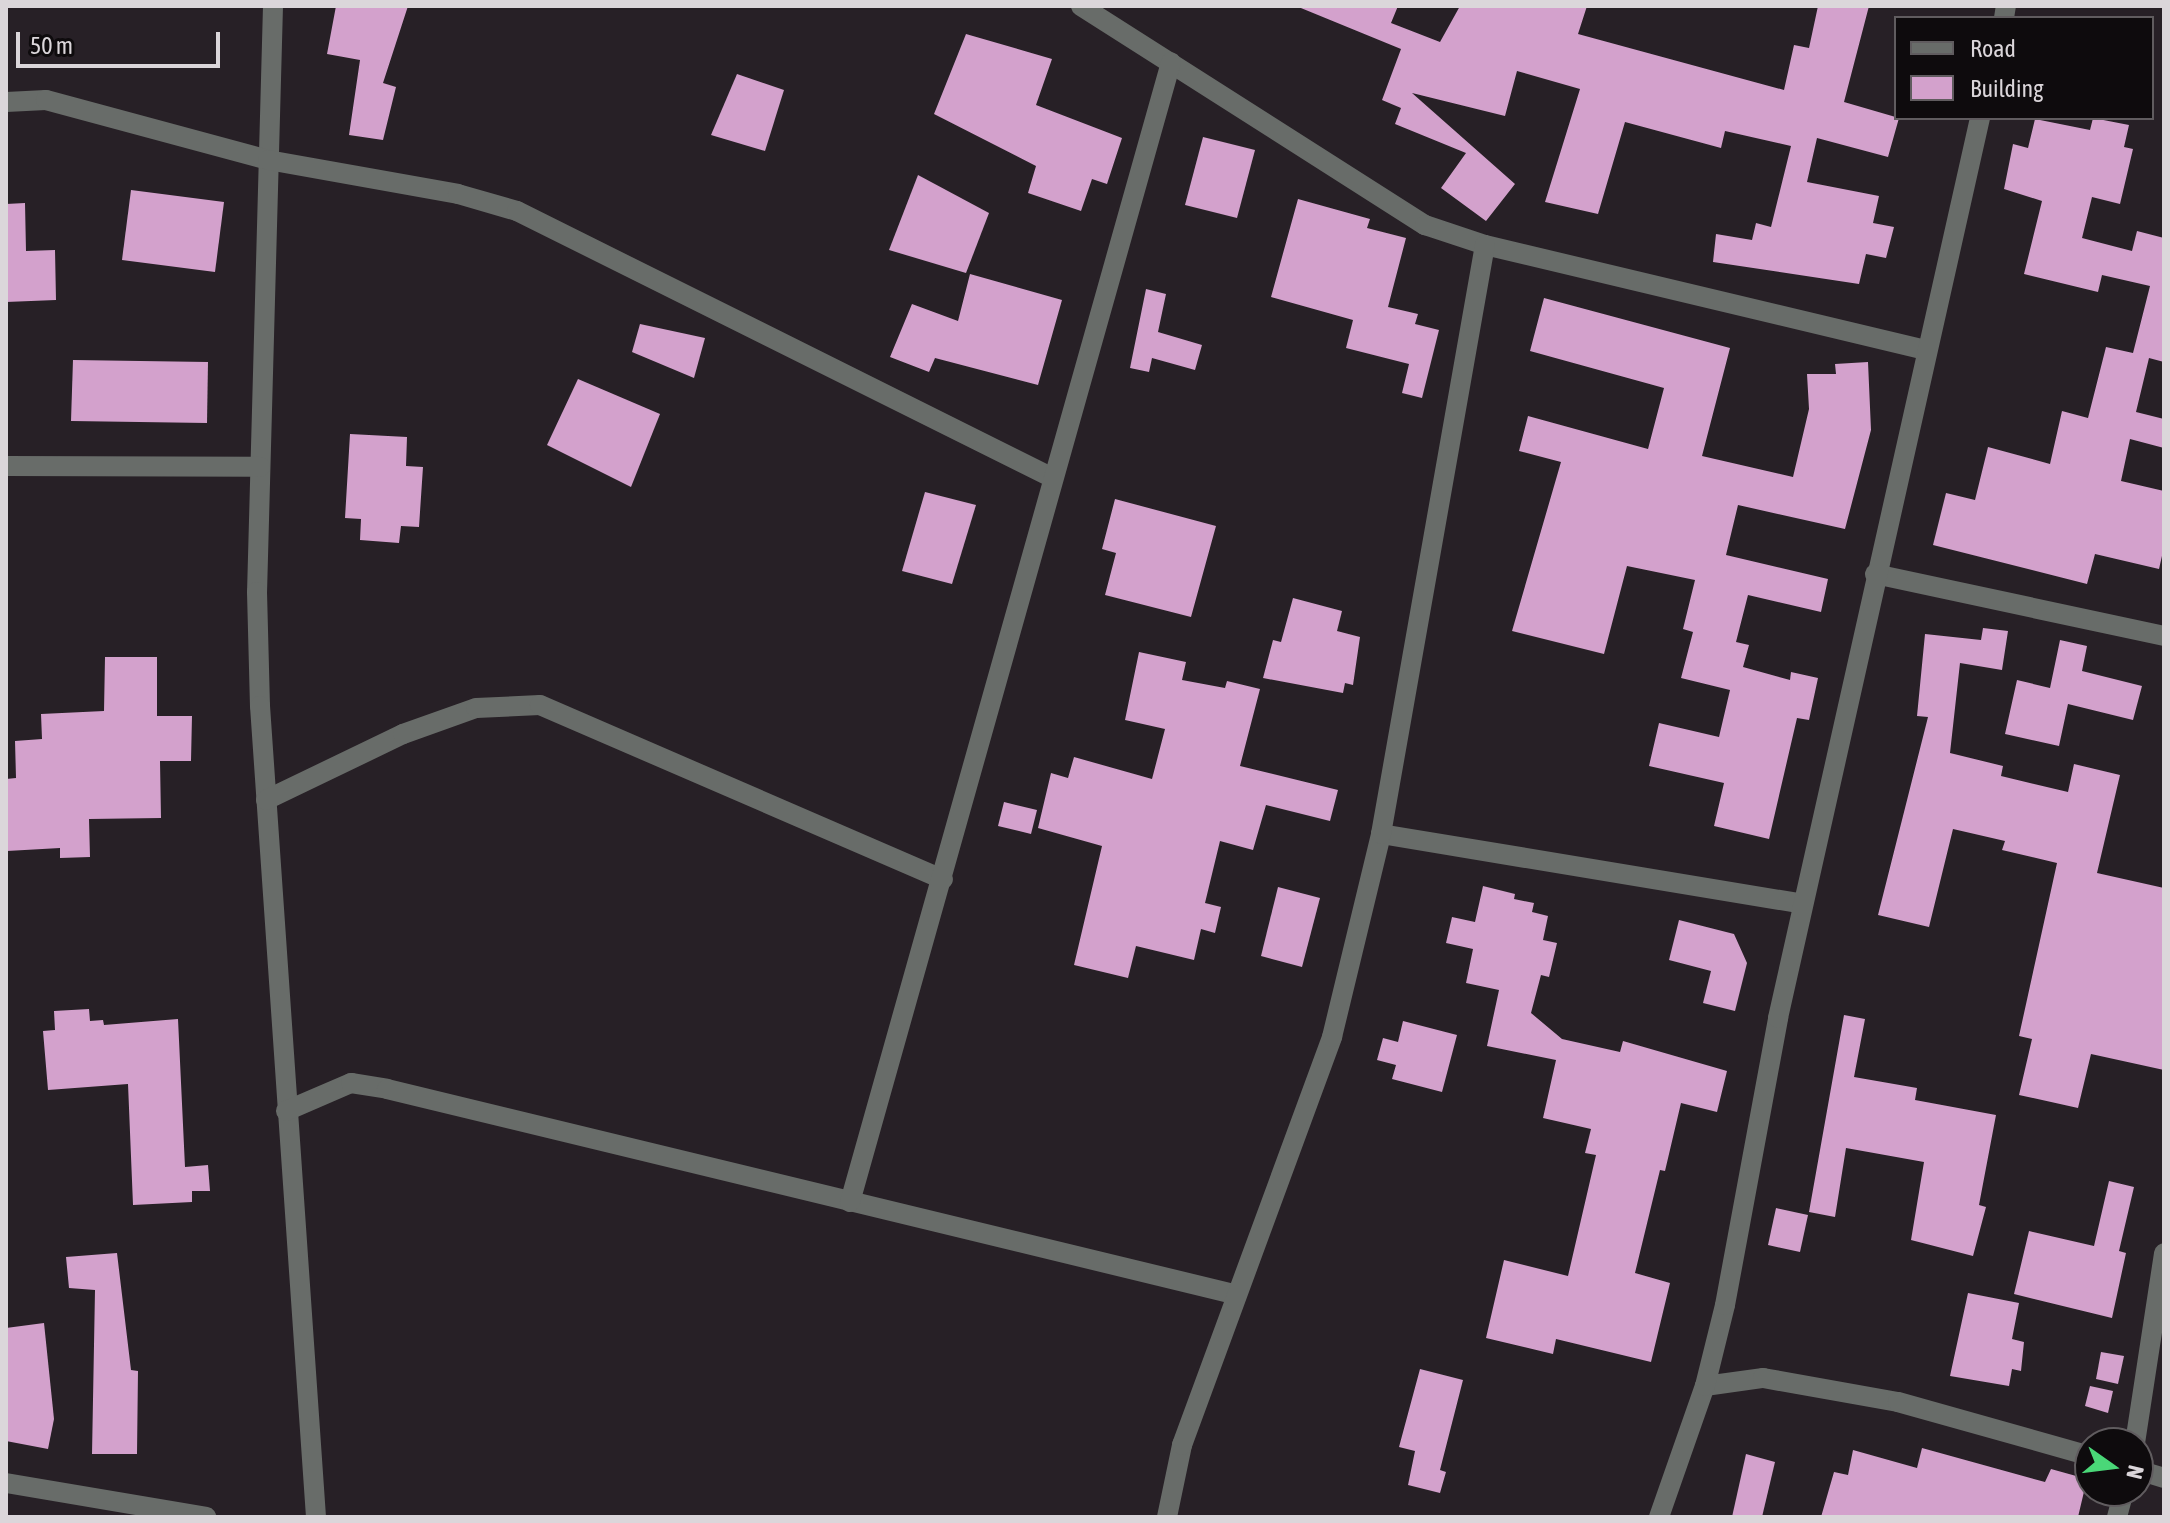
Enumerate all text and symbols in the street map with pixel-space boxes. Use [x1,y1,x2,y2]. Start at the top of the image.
scale bar [20,16,224,66]
legend [1894,16,2154,120]
text: 50 m [30,32,73,59]
text: Road [1970,35,2016,62]
text: Building [1970,75,2043,102]
north arrow [2074,1427,2154,1507]
text: N [2121,1463,2150,1482]

